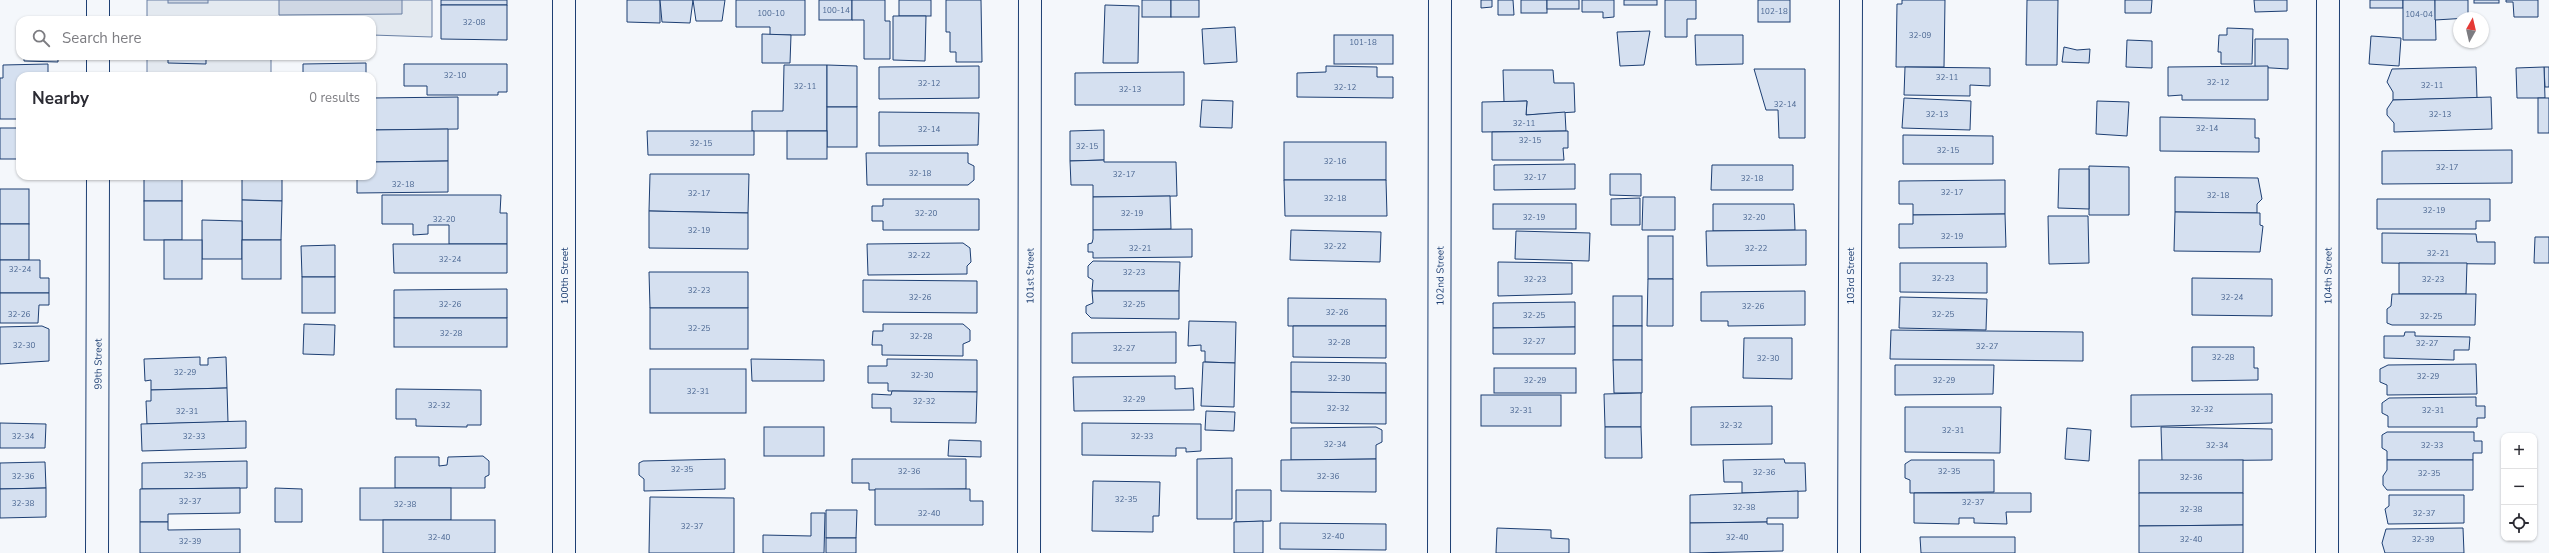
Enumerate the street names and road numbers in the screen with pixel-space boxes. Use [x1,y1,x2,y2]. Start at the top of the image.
street label: 102nd Street [1433,246,1448,306]
street label: 100th Street [558,247,572,305]
street label: 101st Street [1023,247,1038,304]
street label: 103rd Street [1844,247,1858,305]
street label: 104th Street [2321,247,2336,305]
street label: 99th Street [91,338,106,390]

